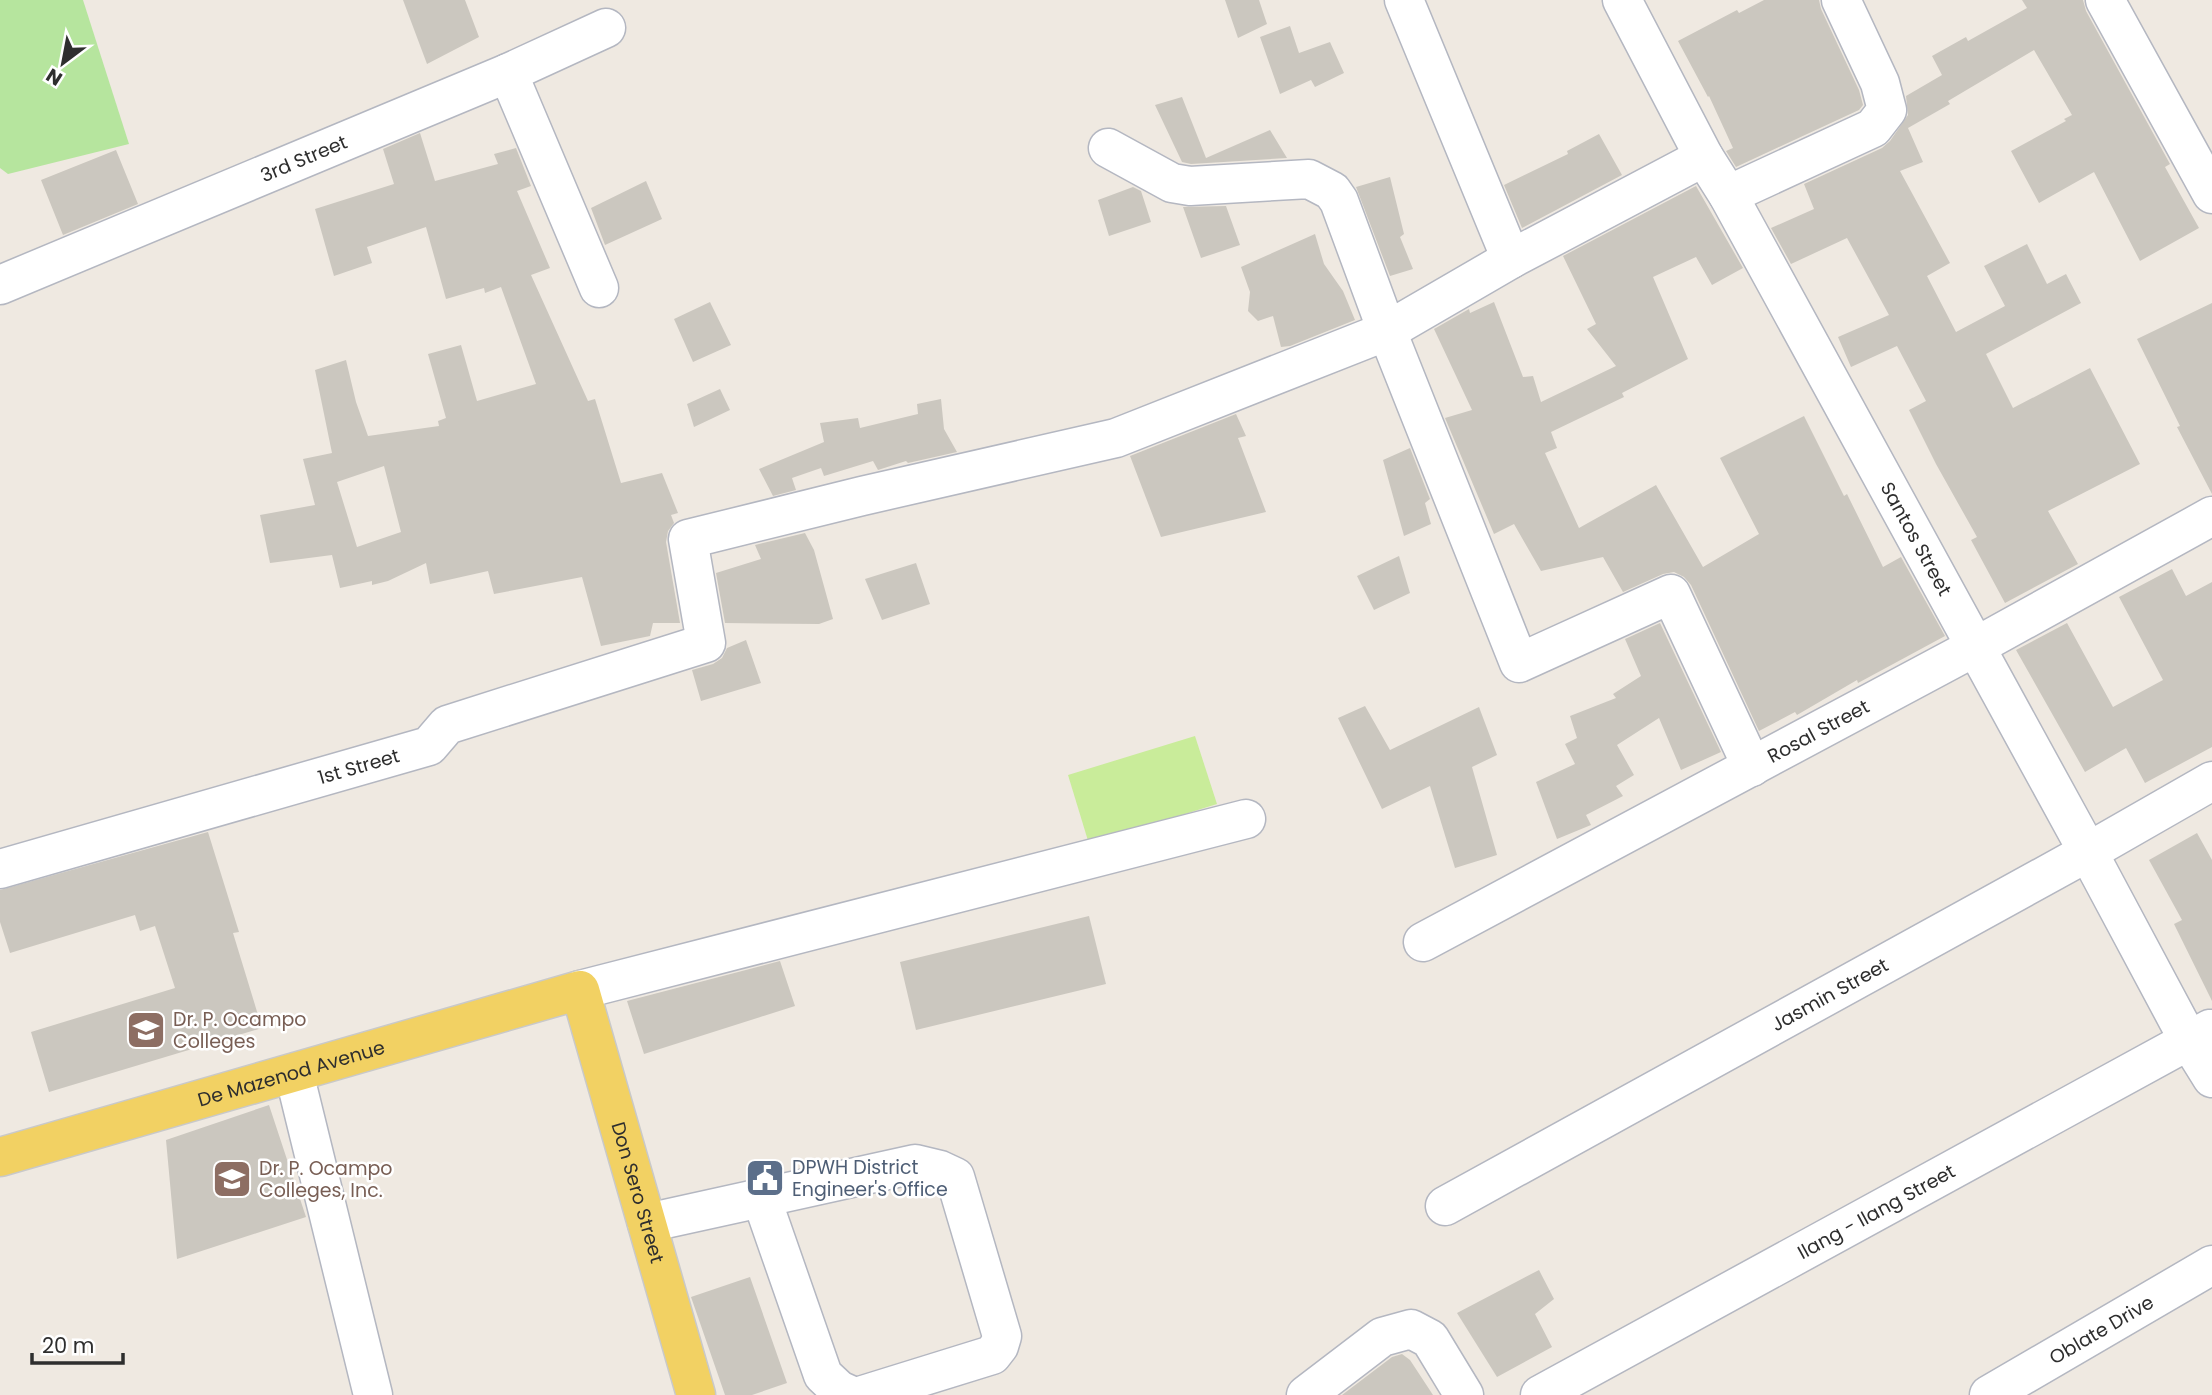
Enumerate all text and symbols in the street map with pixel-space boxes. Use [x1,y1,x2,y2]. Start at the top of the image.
north arrow [28,28,98,98]
text: N [41,62,67,92]
street label: 3rd Street [256,129,351,189]
street label: Santos Street [1874,477,1958,601]
street label: Rosal Street [1763,693,1874,770]
street label: 1st Street [315,742,403,791]
street label: Jasmin Street [1766,951,1893,1038]
place label: Dr. P. Ocampo Colleges [173,1006,307,1055]
school or university icon: Dr. P. Ocampo Colleges [125,1009,167,1051]
street label: De Mazenod Avenue [195,1034,388,1113]
street label: Don Sero Street [604,1119,671,1266]
place label: DPWH District Engineer's Office [792,1154,948,1203]
place label: Dr. P. Ocampo Colleges, Inc. [259,1155,393,1204]
public building icon: DPWH District Engineer's Office [744,1157,786,1199]
school or university icon: Dr. P. Ocampo Colleges, Inc. [211,1158,253,1200]
street label: Ilang - Ilang Street [1793,1158,1960,1266]
street label: Oblate Drive [2044,1289,2159,1371]
scale bar [32,1322,122,1366]
text: 20 m [42,1331,95,1360]

